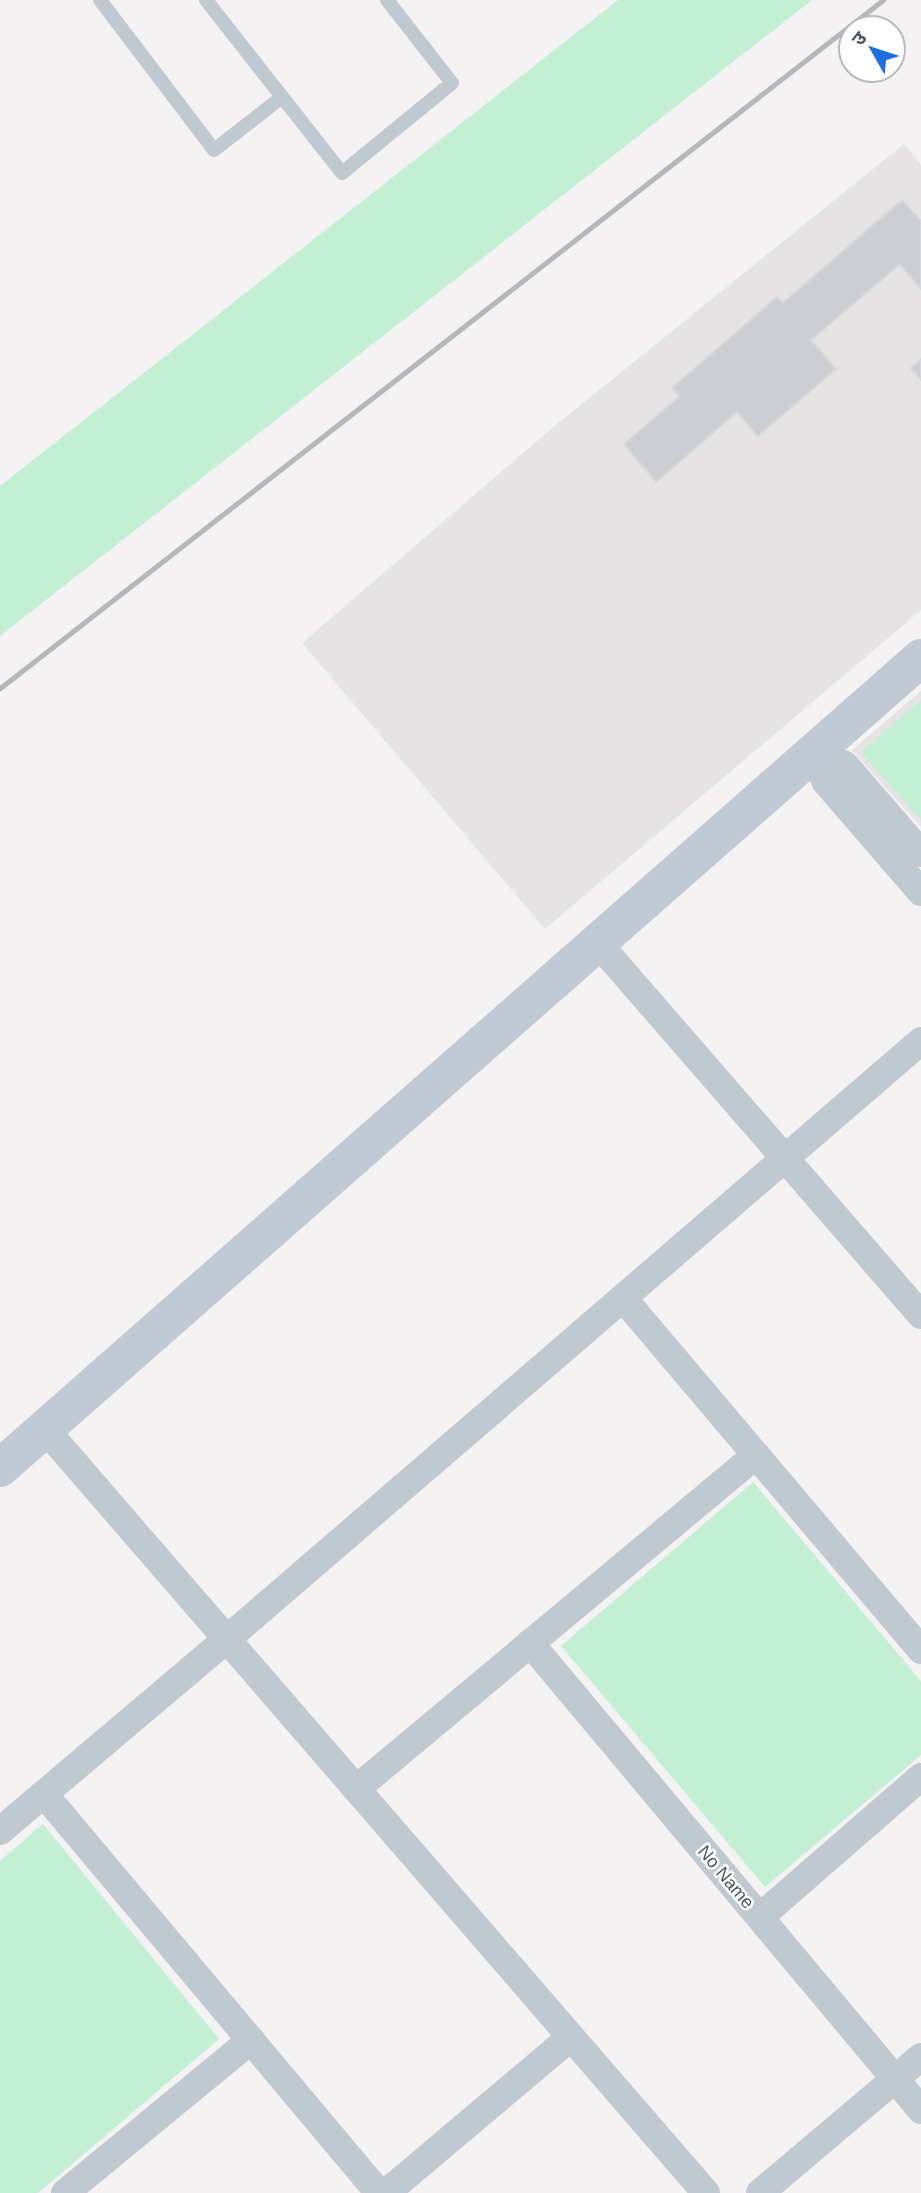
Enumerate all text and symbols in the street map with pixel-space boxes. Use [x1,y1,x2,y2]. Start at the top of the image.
north arrow [837,14,907,84]
text: उ [848,27,871,50]
street label: No Name [694,1841,758,1913]

